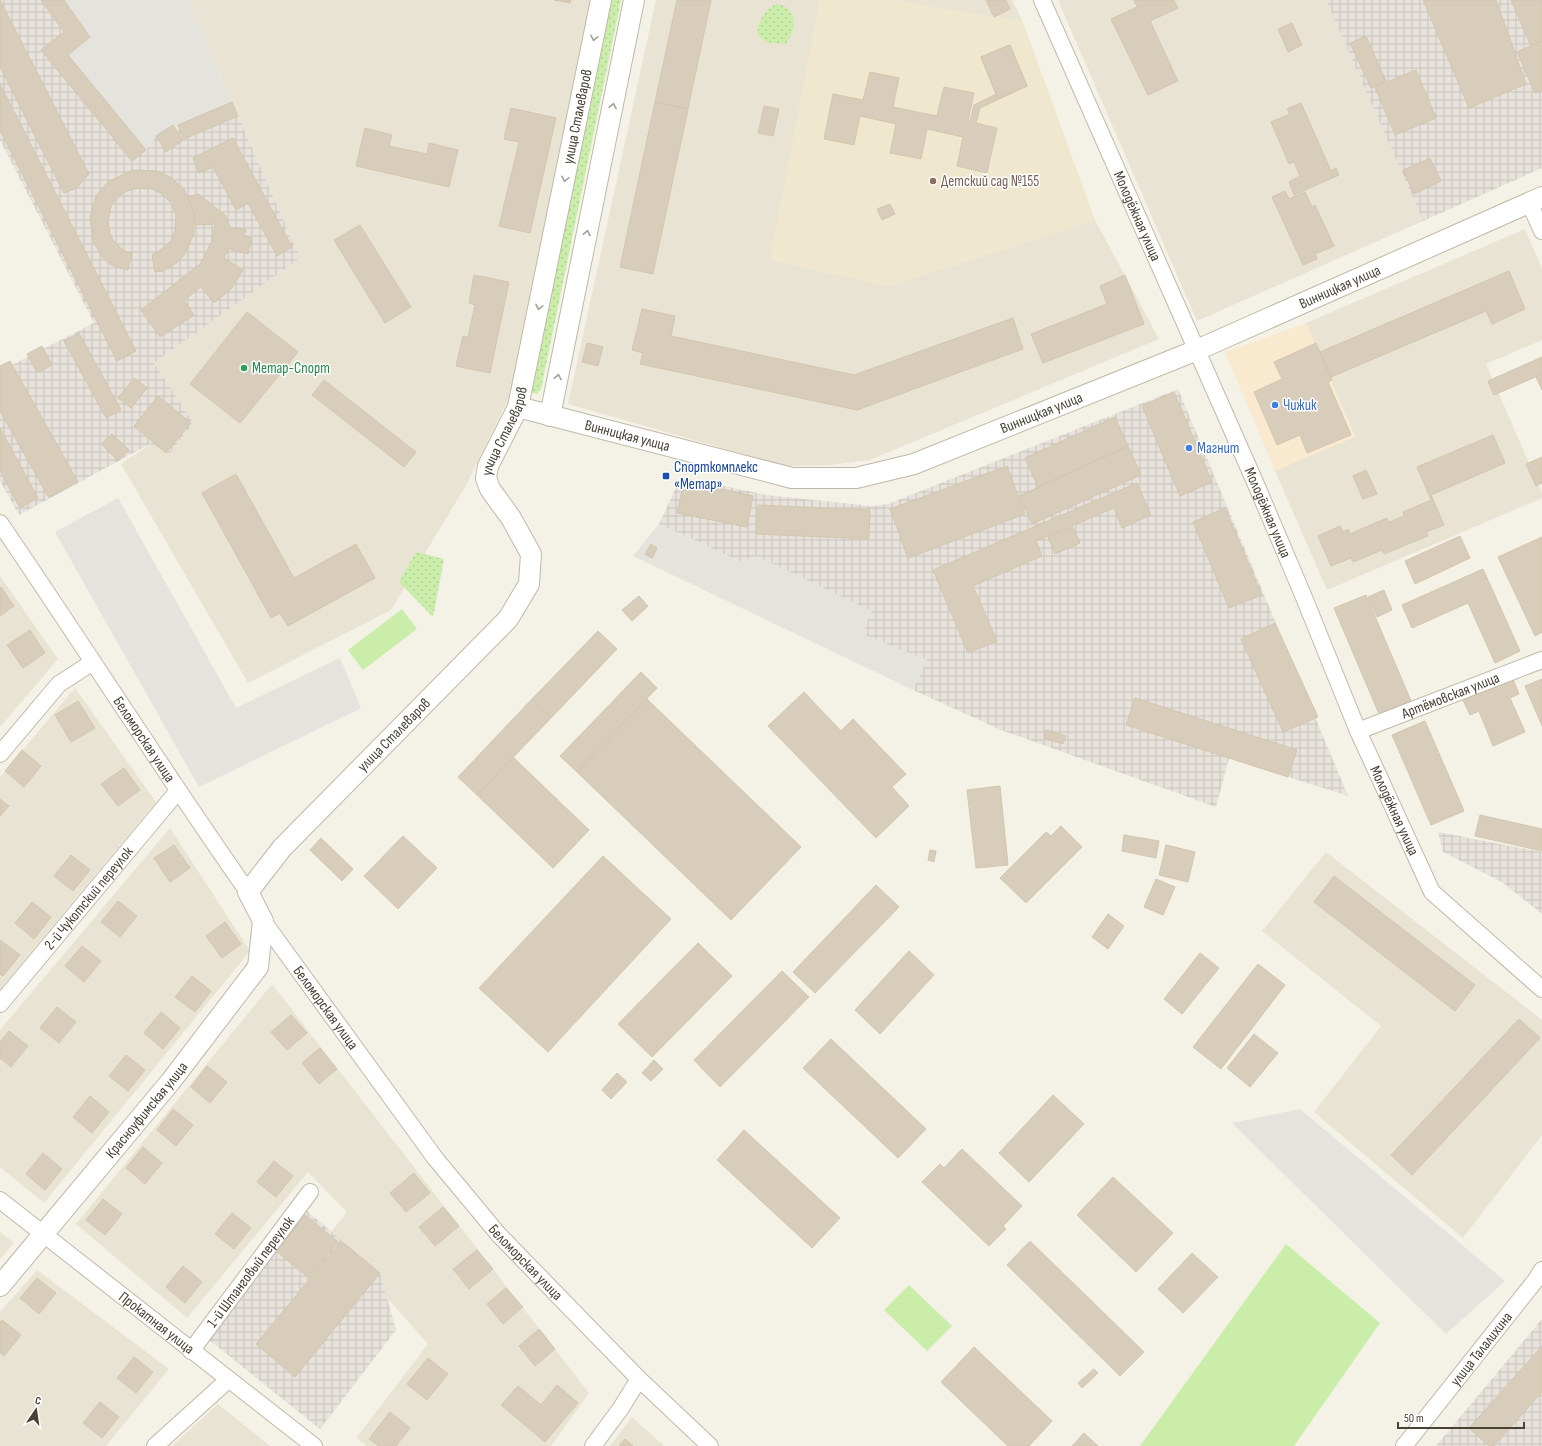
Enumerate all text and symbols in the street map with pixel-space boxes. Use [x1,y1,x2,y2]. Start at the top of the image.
one-way arrow [590,35,598,41]
street label: улица Сталеваров [559,68,597,166]
one-way arrow [608,103,616,109]
street label: Молодёжная улица [1109,168,1165,264]
place label: Детский сад №155 [941,172,1039,191]
one-way arrow [561,176,569,182]
marker: Детский сад №155 [928,176,938,186]
one-way arrow [582,230,591,236]
street label: Винницкая улица [1296,261,1384,313]
one-way arrow [535,303,543,310]
place label: Метар-Спорт [252,359,330,378]
marker: Метар-Спорт [239,363,249,373]
one-way arrow [553,374,561,381]
street label: улица Сталеваров [478,385,532,477]
street label: Винницкая улица [998,388,1086,438]
place label: Чижик [1283,396,1317,415]
marker: Чижик [1270,400,1280,410]
street label: Винницкая улица [583,416,672,456]
place label: Магнит [1197,439,1239,458]
marker: Магнит [1184,443,1194,453]
place label: Спорткомплекс «Метар» [674,458,758,494]
street label: Молодёжная улица [1240,464,1295,561]
marker: Спорткомплекс «Метар» [661,471,671,481]
street label: Артёмовская улица [1398,668,1502,724]
street label: Беломорская улица [109,693,179,786]
street label: улица Сталеваров [353,694,435,776]
street label: Молодёжная улица [1365,763,1423,859]
street label: 2-й Чукотский переулок [40,842,138,954]
street label: Беломорская улица [289,962,362,1054]
street label: Красноуфимская улица [102,1058,192,1162]
street label: 1-й Штанговый переулок [203,1212,299,1331]
street label: Беломорская улица [484,1220,567,1305]
street label: Прокатная улица [115,1288,198,1359]
street label: улица Талалихина [1446,1308,1517,1390]
north arrow [16,1390,56,1430]
text: С [34,1394,43,1408]
scale bar [1398,1404,1524,1430]
text: 50 m [1404,1411,1424,1426]

